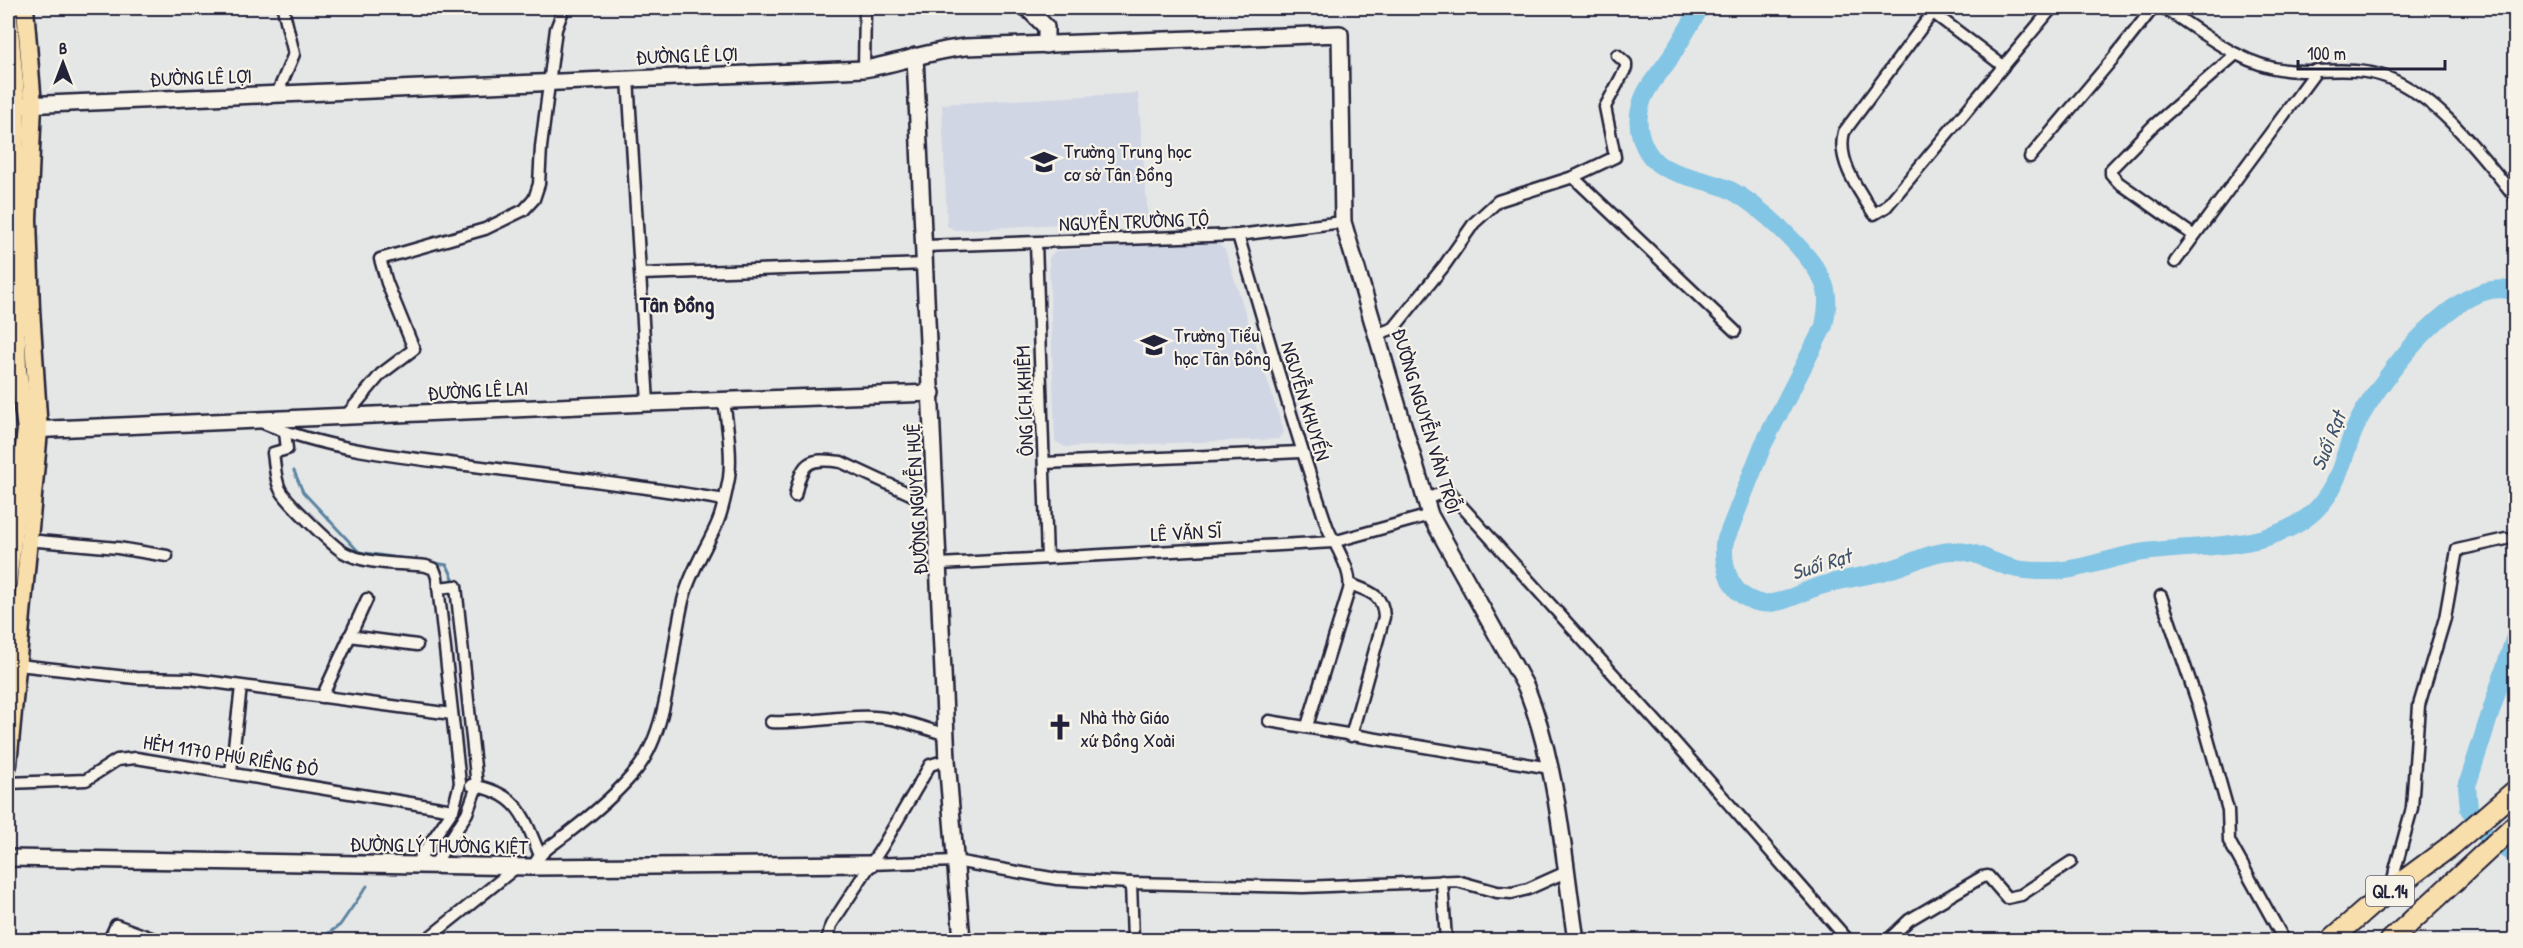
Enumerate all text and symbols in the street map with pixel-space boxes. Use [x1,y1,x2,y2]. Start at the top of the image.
north arrow [33,33,93,93]
scale bar [2298,33,2445,71]
text: B [59,37,67,59]
street label: ĐƯỜNG LÊ LỢI [636,40,738,70]
text: 100 m [2307,41,2346,66]
street label: ĐƯỜNG LÊ LỢI [150,62,252,92]
place label: Trường Trung học cơ sở Tân Đồng [1064,137,1192,187]
school or university icon: Trường Trung học cơ sở Tân Đồng [1029,147,1059,177]
street label: NGUYỄN TRƯỜNG TỘ [1059,205,1209,237]
district label: Tân Đồng [639,289,715,320]
place label: Trường Tiểu học Tân Đồng [1174,321,1271,371]
street label: ĐƯỜNG NGUYỄN VĂN TRỖI [1386,325,1468,517]
school or university icon: Trường Tiểu học Tân Đồng [1139,330,1169,360]
street label: NGUYỄN KHUYẾN [1275,338,1337,464]
street label: ÔNG ÍCH KHIÊM [1009,345,1039,457]
street label: ĐƯỜNG LÊ LAI [427,374,529,406]
water label: Suối Rạt [2303,405,2354,475]
street label: ĐƯỜNG NGUYỄN HUỆ [899,423,933,575]
street label: LÊ VĂN SĨ [1150,517,1223,547]
water label: Suối Rạt [1788,540,1857,587]
place label: Nhà thờ Giáo xứ Đồng Xoài [1080,703,1176,753]
church icon: Nhà thờ Giáo xứ Đồng Xoài [1045,712,1075,742]
street label: HẺM 1170 PHÚ RIỀNG ĐỎ [142,728,320,782]
street label: ĐƯỜNG LÝ THƯỜNG KIỆT [350,830,529,860]
road number: QL.14 [2366,876,2414,906]

